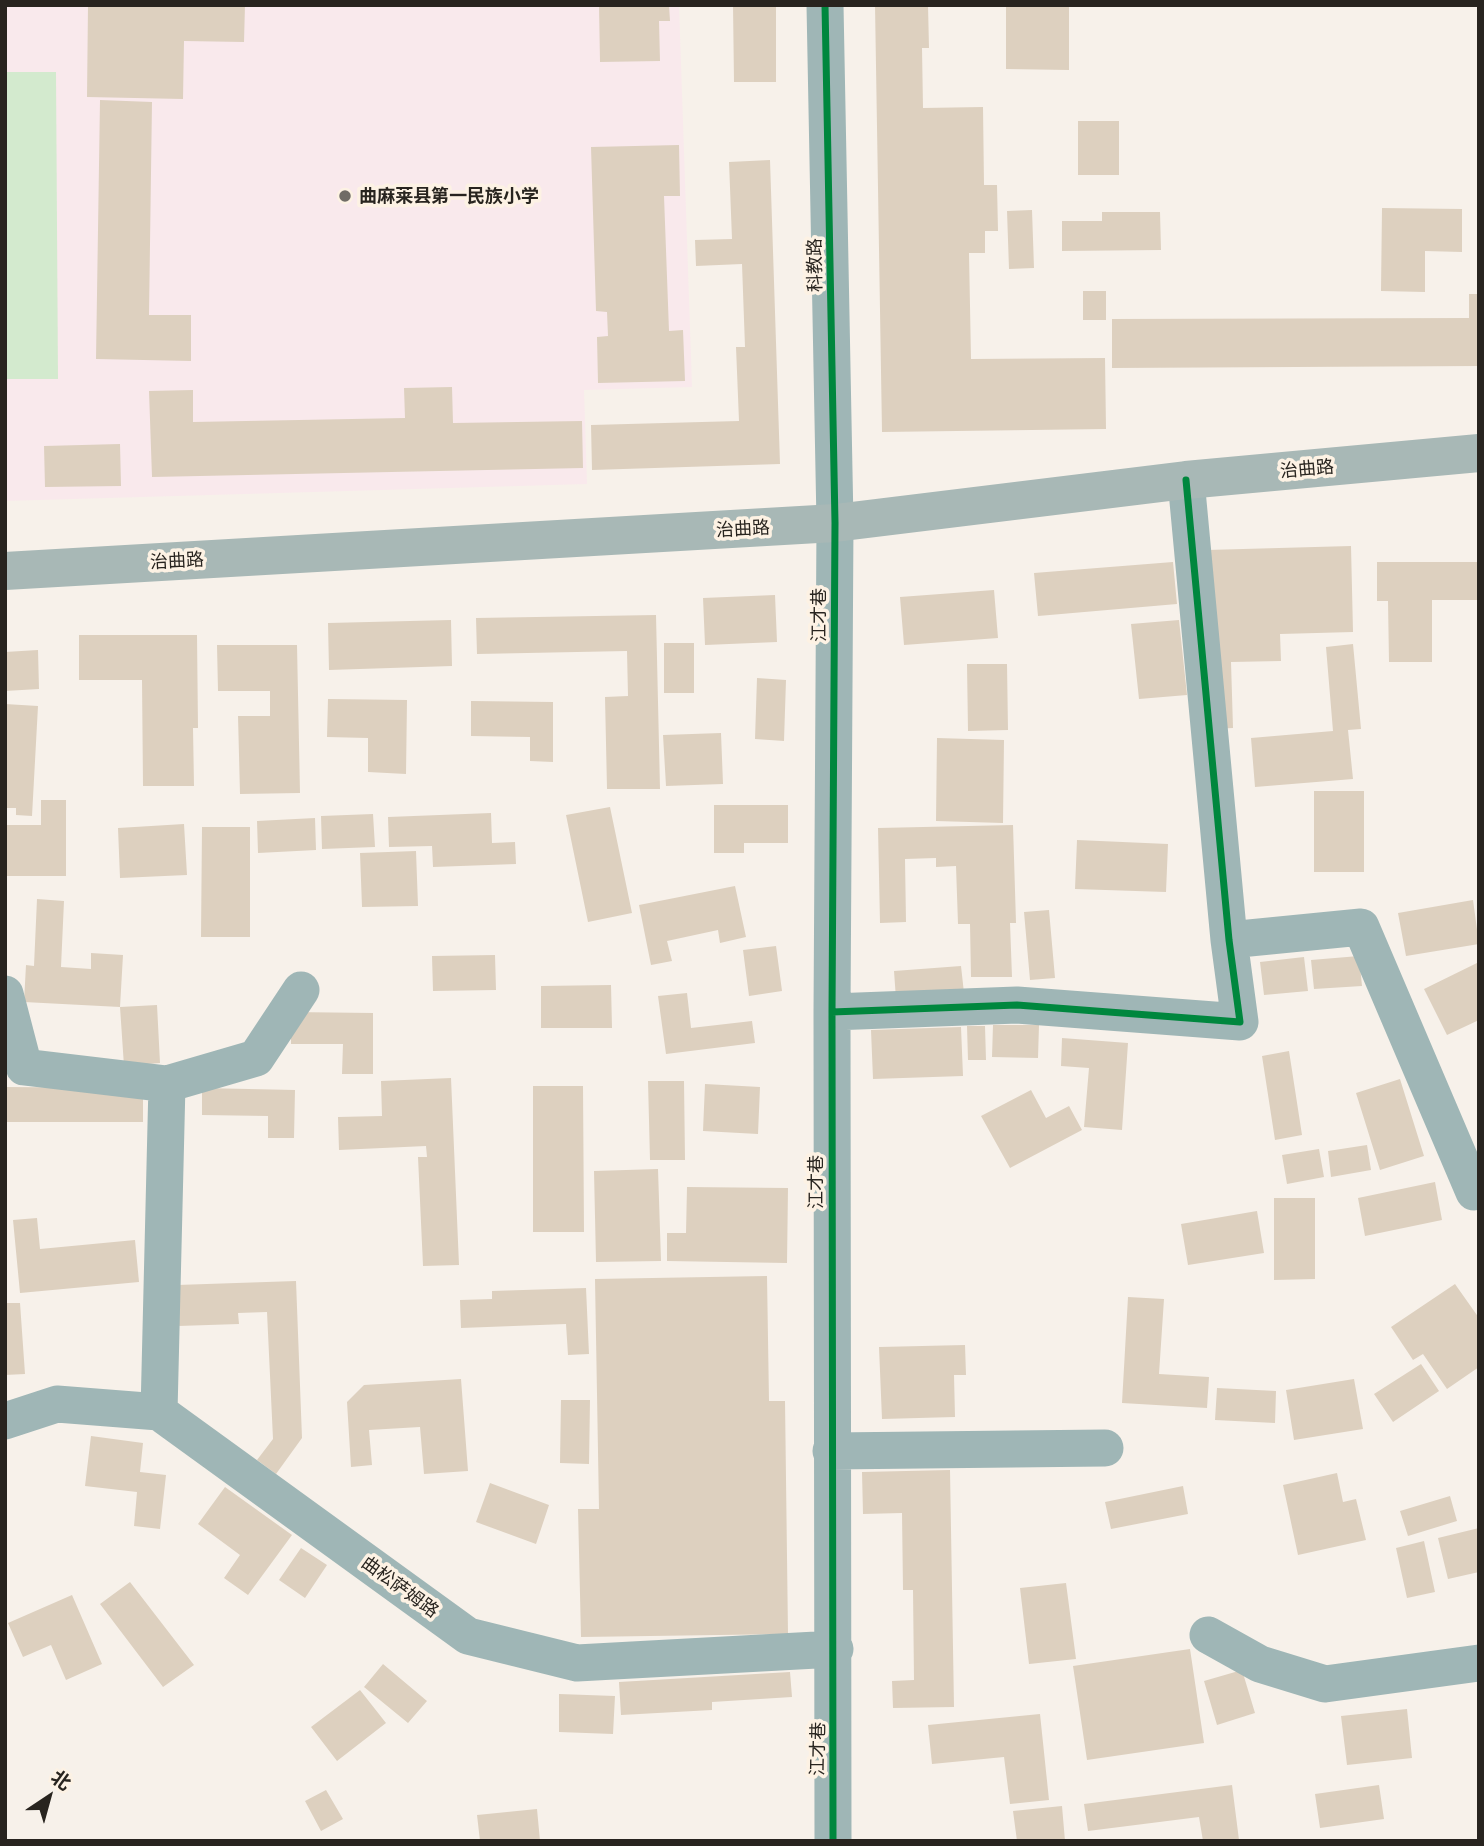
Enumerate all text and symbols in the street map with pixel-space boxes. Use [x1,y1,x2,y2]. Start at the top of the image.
place label: 曲麻莱县第一民族小学 [359,185,539,207]
marker: 曲麻莱县第一民族小学 [337,188,353,204]
street label: 科教路 [804,238,826,292]
street label: 治曲路 [1279,456,1335,482]
street label: 治曲路 [715,517,771,541]
street label: 治曲路 [149,549,205,573]
street label: 江才巷 [808,588,830,642]
street label: 江才巷 [805,1155,827,1209]
street label: 曲松萨姆路 [357,1552,443,1622]
street label: 江才巷 [807,1722,829,1776]
north arrow [14,1762,84,1832]
text: 北 [47,1765,76,1794]

